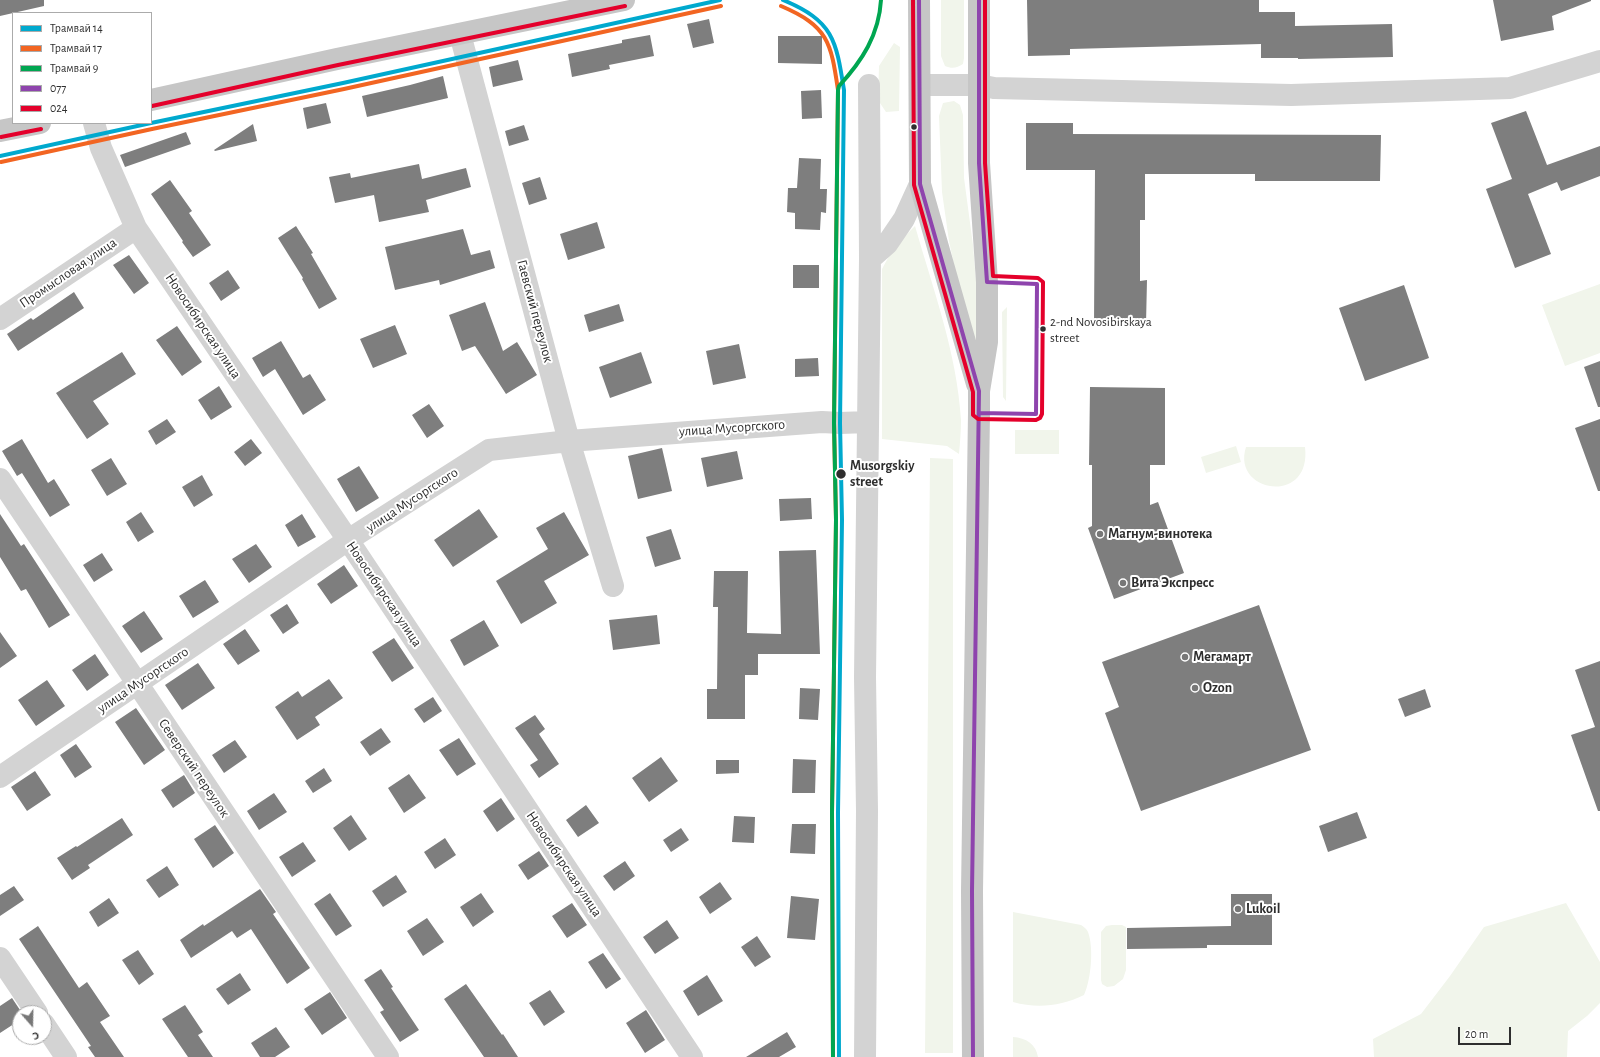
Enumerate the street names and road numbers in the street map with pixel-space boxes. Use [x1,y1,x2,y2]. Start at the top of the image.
street label: Промысловая улица [16,234,120,312]
street label: Гаевский переулок [513,258,557,364]
street label: Новосибирская улица [161,270,245,382]
street label: улица Мусоргского [678,416,786,440]
street label: улица Мусоргского [363,464,461,536]
street label: Новосибирская улица [342,538,426,650]
street label: улица Мусоргского [94,643,192,717]
street label: Северский переулок [155,715,233,821]
street label: Новосибирская улица [522,808,606,920]

